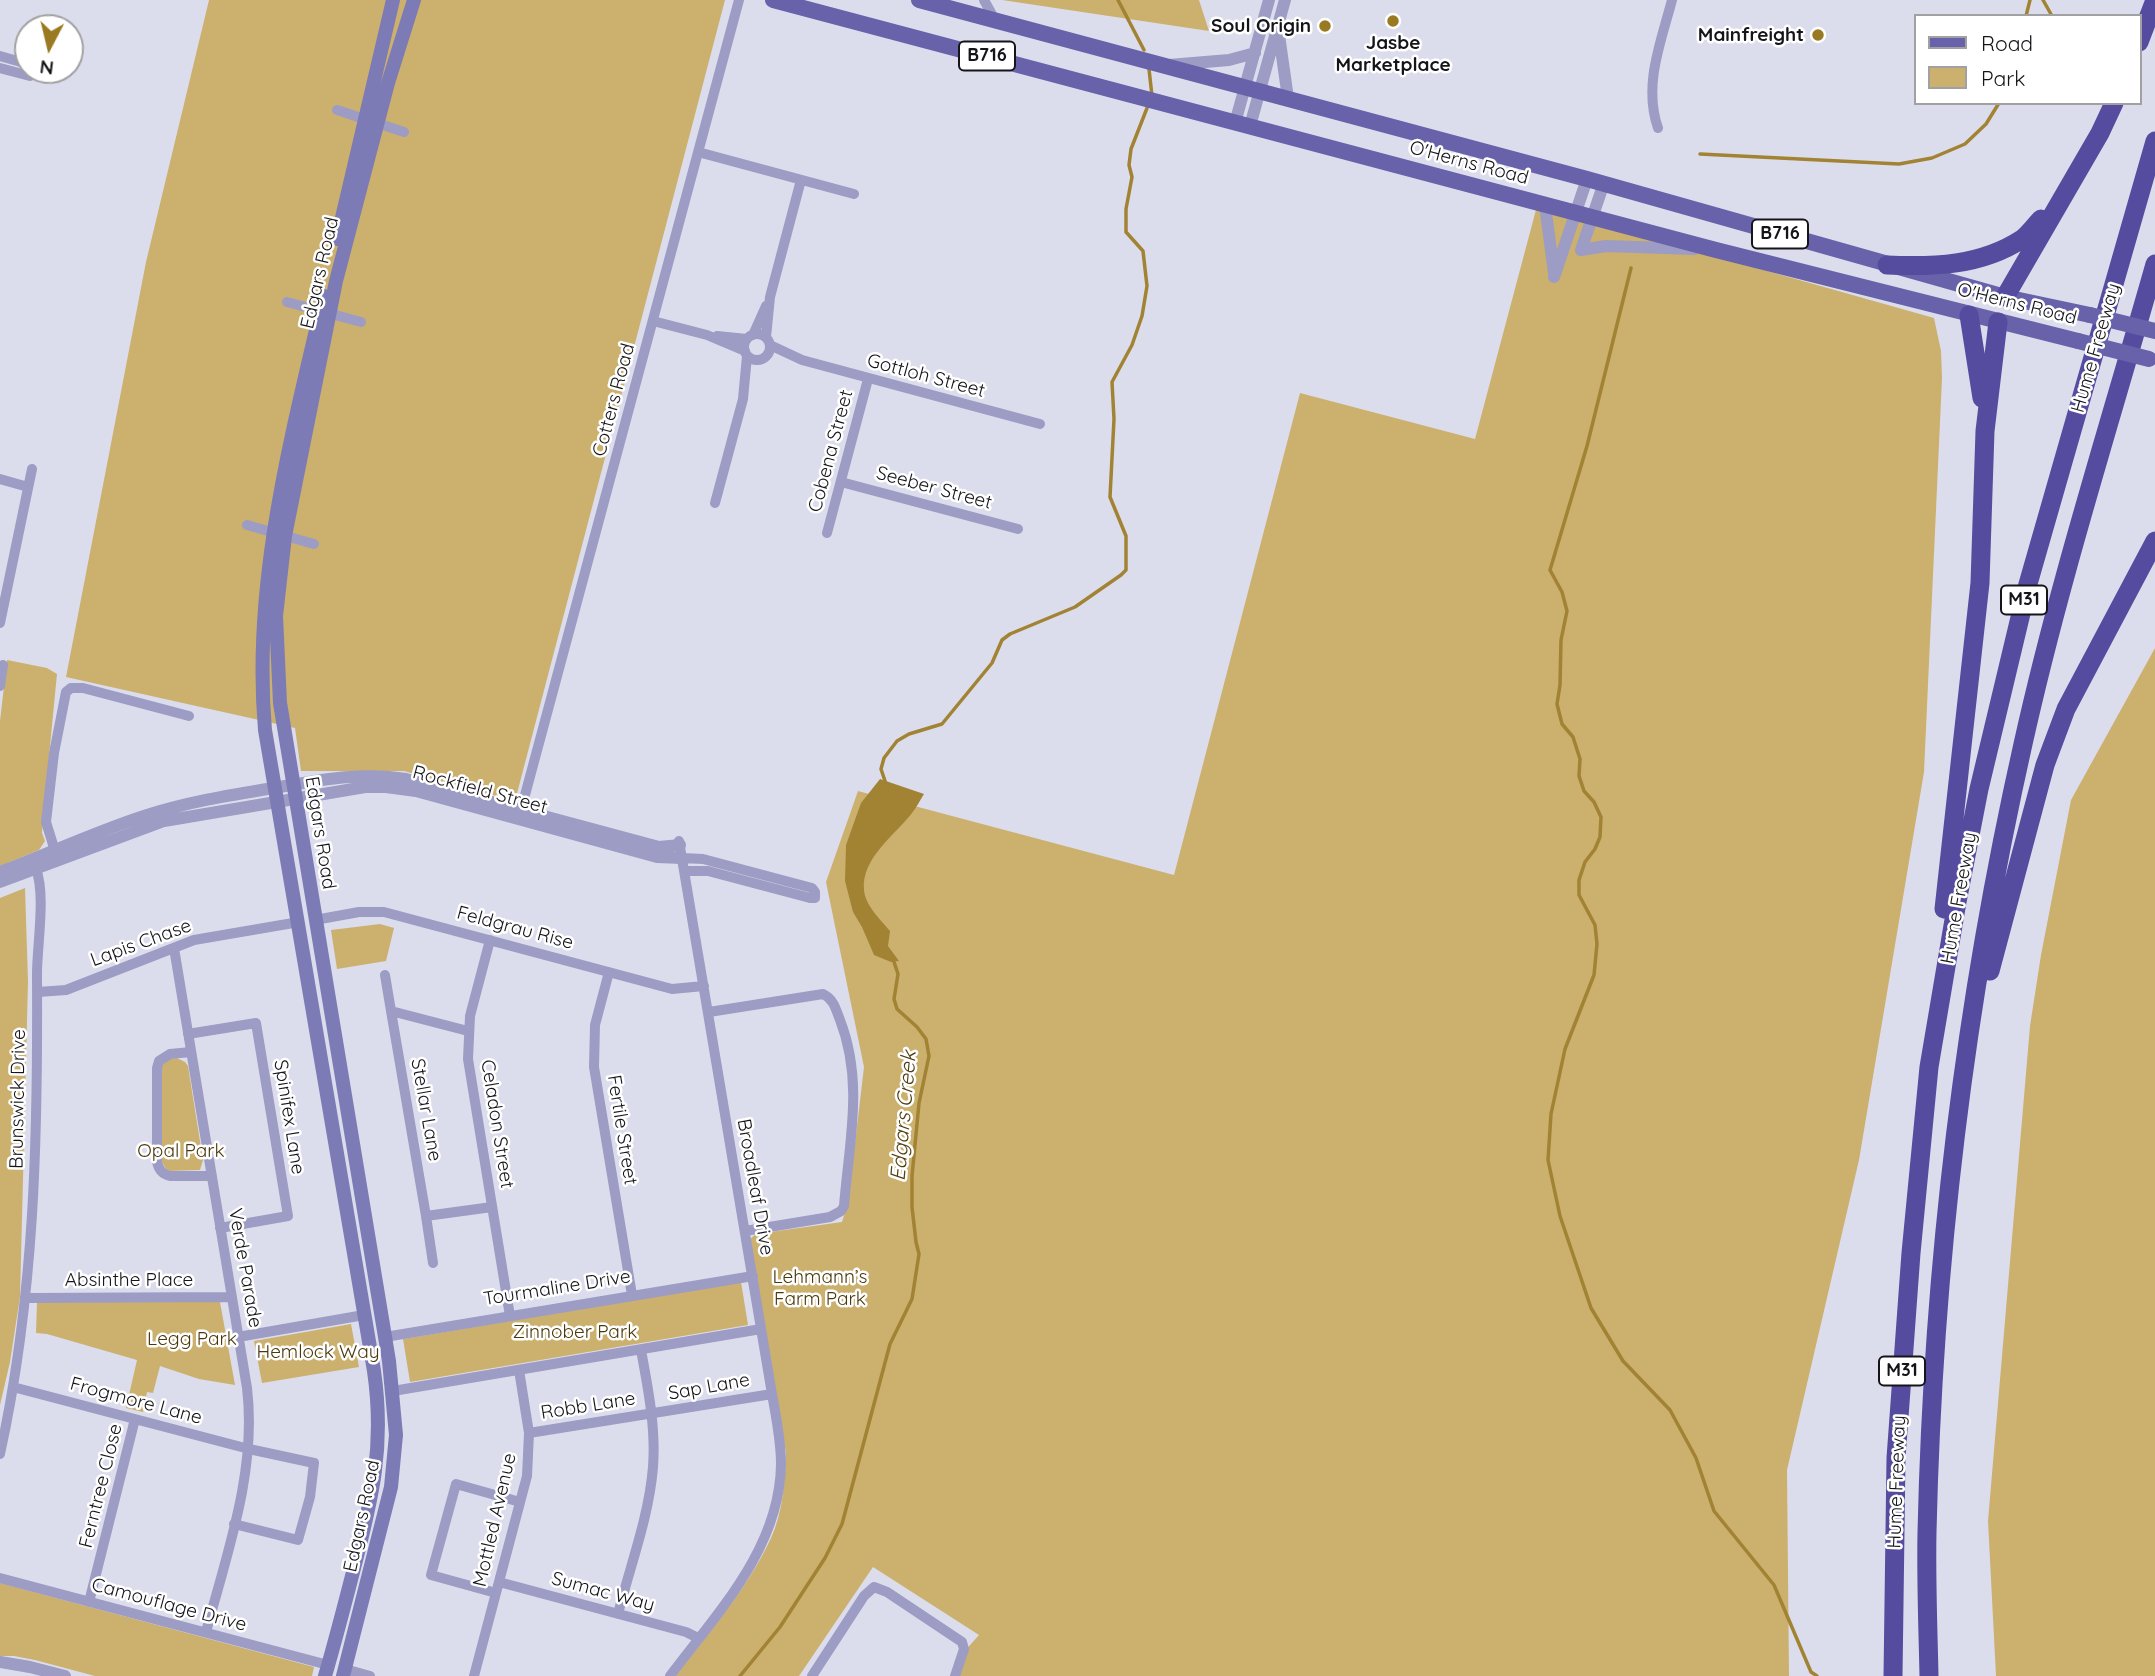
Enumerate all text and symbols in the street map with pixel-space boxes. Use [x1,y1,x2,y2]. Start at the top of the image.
marker: Jasbe Marketplace [1385,13,1401,29]
north arrow [14,14,84,84]
legend [1913,14,2141,105]
place label: Soul Origin [1211,15,1311,37]
marker: Soul Origin [1317,18,1333,34]
place label: Mainfreight [1698,24,1804,46]
marker: Mainfreight [1810,27,1826,43]
text: Road [1981,30,2033,56]
place label: Jasbe Marketplace [1335,32,1451,76]
road number: B716 [959,42,1015,70]
text: N [38,55,55,81]
text: Park [1981,65,2025,91]
street label: O'Herns Road [1407,136,1531,190]
street label: Edgars Road [296,215,344,331]
road number: B716 [1752,220,1808,248]
street label: O'Herns Road [1955,278,2079,330]
street label: Hume Freeway [2067,281,2125,415]
street label: Cotters Road [588,341,640,459]
street label: Gottloh Street [865,349,987,403]
street label: Cobena Street [804,387,858,515]
street label: Seeber Street [874,462,994,514]
road number: M31 [2001,586,2047,614]
street label: Rockfield Street [410,761,550,819]
street label: Edgars Road [300,775,340,891]
street label: Hume Freeway [1936,830,1982,966]
street label: Feldgrau Rise [454,902,576,954]
street label: Lapis Chase [87,914,195,972]
street label: Brunswick Drive [5,1029,31,1169]
water label: Edgars Creek [886,1050,922,1182]
street label: Stellar Lane [406,1057,446,1163]
street label: Spinifex Lane [269,1058,309,1176]
street label: Celadon Street [476,1058,518,1190]
street label: Fertile Street [602,1073,642,1187]
street label: Broadleaf Drive [732,1117,778,1257]
park label: Opal Park [137,1140,225,1162]
street label: Verde Parade [223,1207,267,1329]
street label: Tourmaline Drive [482,1265,632,1311]
park label: Lehmann’s Farm Park [772,1266,868,1310]
street label: Absinthe Place [65,1269,193,1291]
park label: Zinnober Park [513,1321,637,1343]
park label: Legg Park [147,1328,237,1350]
park label: Hemlock Way [256,1341,380,1363]
road number: M31 [1879,1356,1925,1386]
street label: Sap Lane [667,1369,751,1405]
street label: Frogmore Lane [67,1372,205,1430]
street label: Robb Lane [539,1387,637,1425]
street label: Hume Freeway [1883,1415,1911,1549]
street label: Ferntree Close [75,1422,127,1550]
street label: Mottled Avenue [469,1451,521,1589]
street label: Edgars Road [339,1458,385,1574]
street label: Sumac Way [549,1567,657,1617]
street label: Camouflage Drive [89,1573,249,1637]

